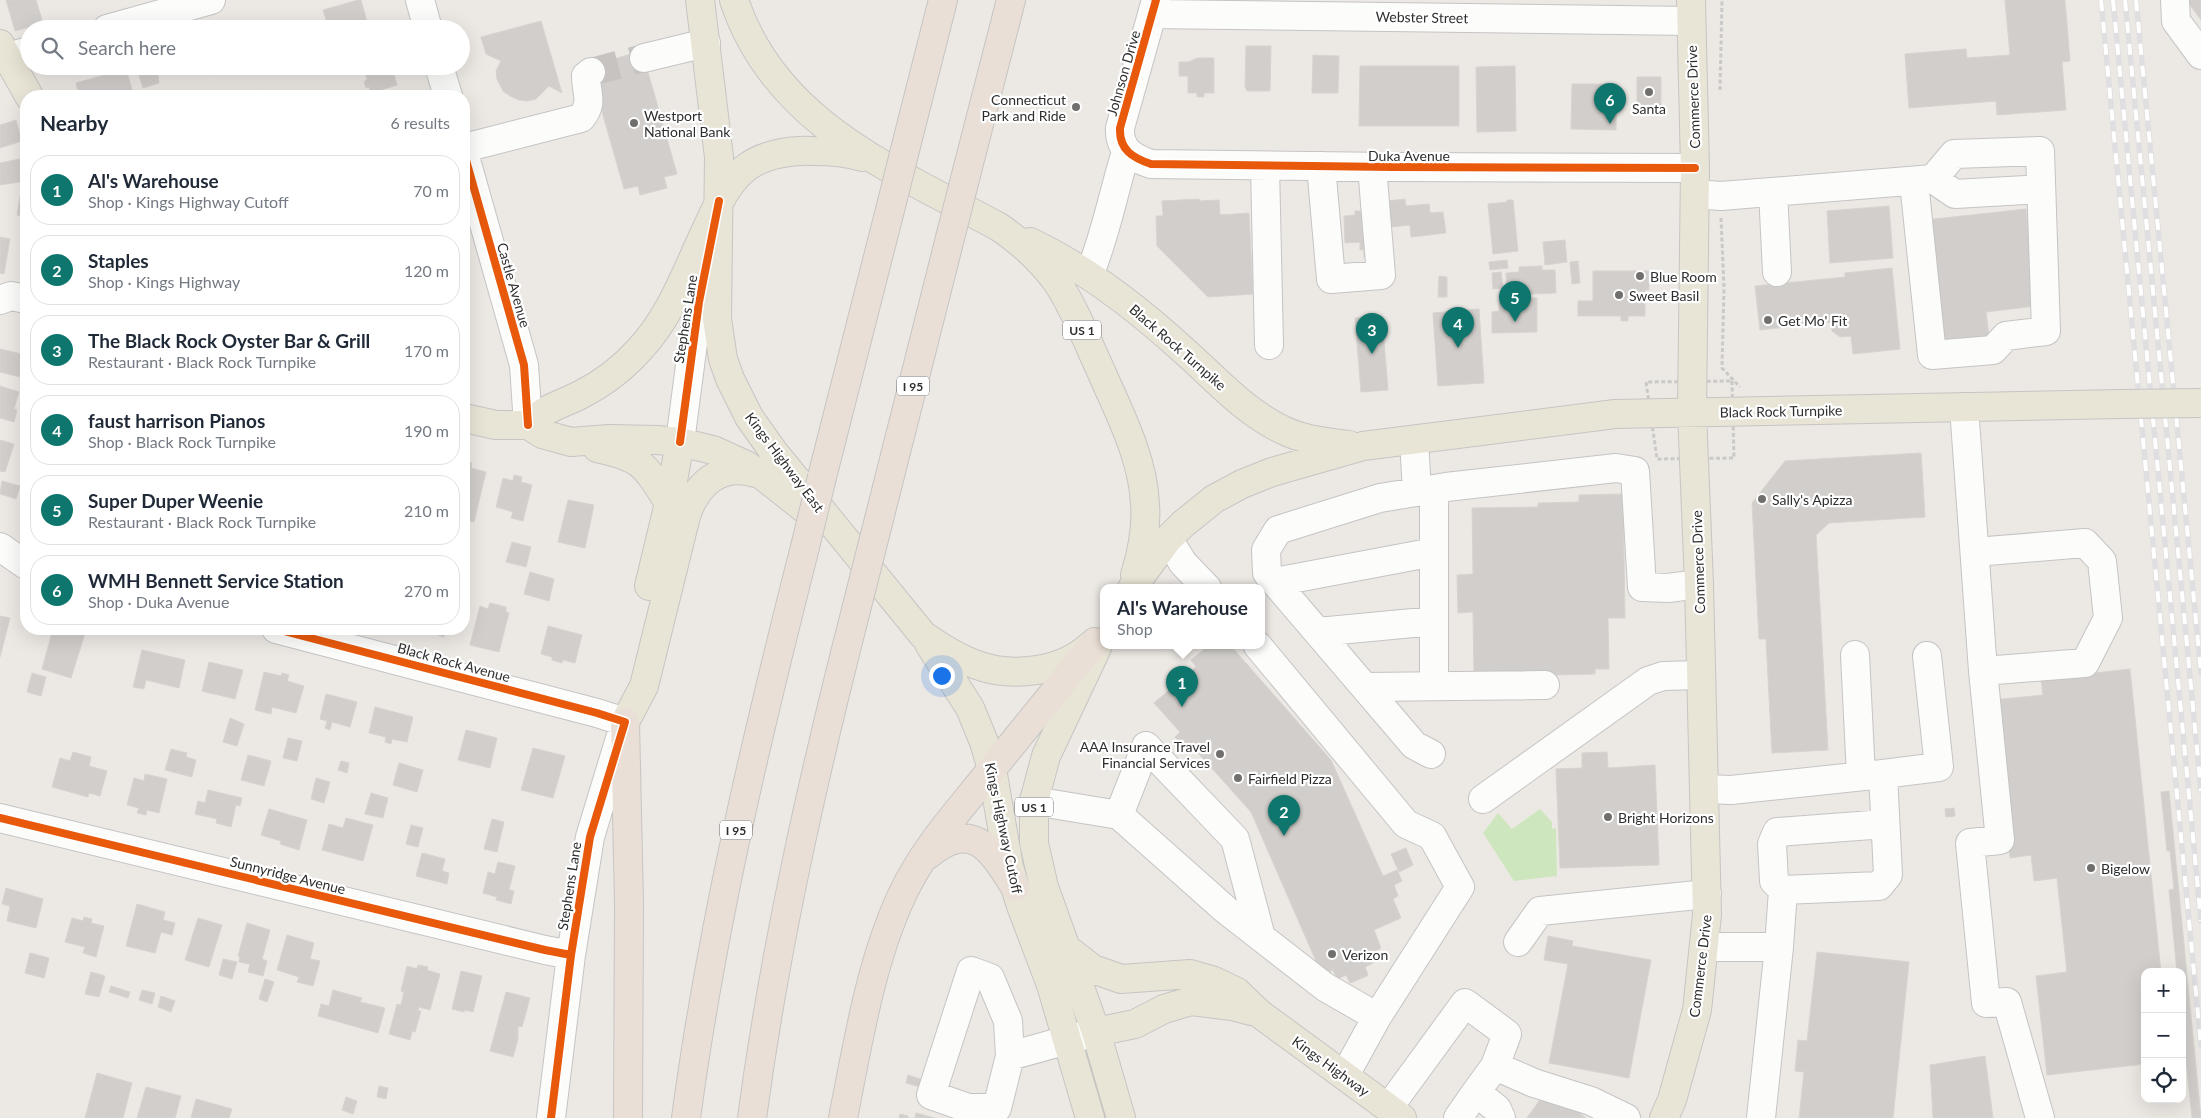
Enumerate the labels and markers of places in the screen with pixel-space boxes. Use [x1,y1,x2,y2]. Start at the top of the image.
pin: 6 [1594,83,1626,124]
marker: Santa [1643,86,1655,98]
place label: Connecticut Park and Ride [982,91,1066,124]
place label: Santa [1632,100,1666,117]
marker: Connecticut Park and Ride [1070,101,1082,113]
place label: Westport National Bank [644,107,731,140]
marker: Westport National Bank [628,117,640,129]
place label: Blue Room [1650,268,1717,285]
marker: Blue Room [1634,270,1646,282]
pin: 5 [1499,281,1531,322]
place label: Sweet Basil [1629,287,1699,304]
marker: Sweet Basil [1613,289,1625,301]
pin: 4 [1442,307,1474,348]
place label: Get Mo' Fit [1778,312,1847,329]
pin: 3 [1356,313,1388,354]
marker: Get Mo' Fit [1762,314,1774,326]
place label: Sally's Apizza [1772,491,1853,508]
marker: Sally's Apizza [1756,493,1768,505]
pin: 1 [1166,666,1198,707]
place label: AAA Insurance Travel Financial Services [1080,738,1210,771]
marker: AAA Insurance Travel Financial Services [1214,748,1226,760]
place label: Fairfield Pizza [1248,770,1332,787]
marker: Fairfield Pizza [1232,772,1244,784]
pin: 2 [1268,795,1300,836]
place label: Bright Horizons [1618,809,1714,826]
marker: Bright Horizons [1602,811,1614,823]
place label: Bigelow [2101,860,2150,877]
marker: Bigelow [2085,862,2097,874]
place label: Verizon [1342,946,1388,963]
marker: Verizon [1326,948,1338,960]

